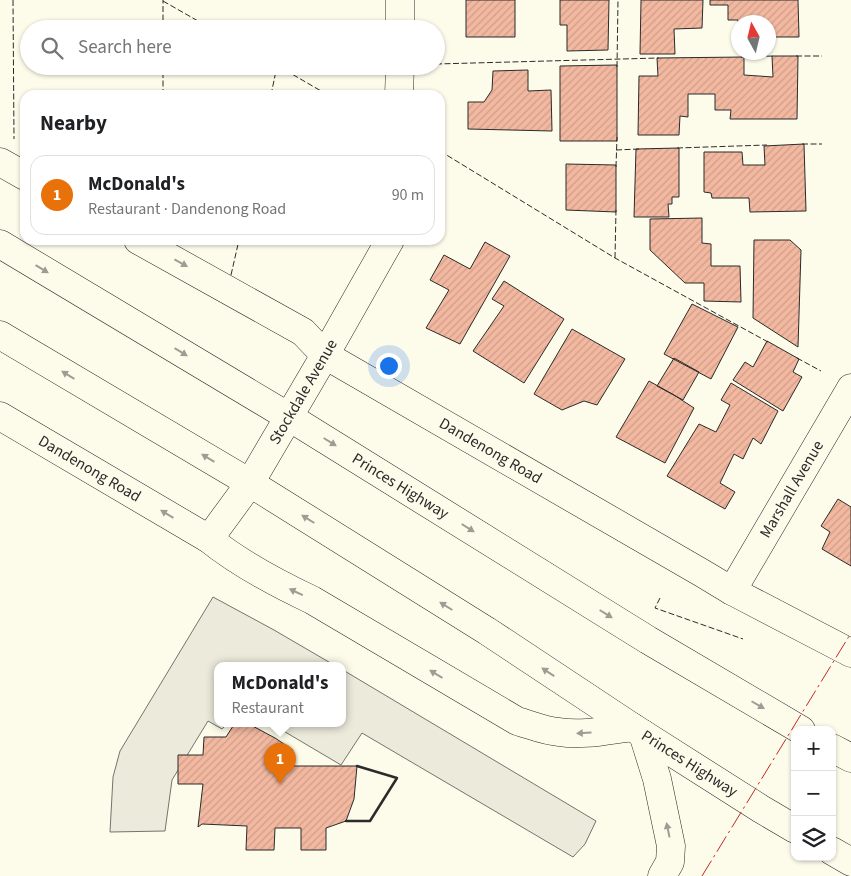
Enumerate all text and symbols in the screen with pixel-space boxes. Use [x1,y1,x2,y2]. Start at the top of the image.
north arrow [731,15,776,60]
search box [20,20,445,75]
icon: search [38,34,66,62]
text: Search here [78,34,172,61]
text: Nearby [40,108,107,138]
text: McDonald's [88,171,185,198]
text: 1 [53,184,61,206]
text: 90 m [392,184,424,206]
text: Restaurant · Dandenong Road [88,198,286,220]
one-way arrow [174,259,187,268]
one-way arrow [35,264,48,273]
street label: Stockdale Avenue [264,335,343,449]
one-way arrow [175,348,188,357]
your location [376,353,402,379]
one-way arrow [62,371,75,380]
street label: Dandenong Road [435,412,546,489]
street label: Dandenong Road [34,430,145,507]
street label: Marshall Avenue [755,436,829,542]
one-way arrow [324,438,337,447]
street label: Princes Highway [348,448,453,525]
one-way arrow [201,454,214,463]
one-way arrow [161,510,174,519]
one-way arrow [301,515,315,524]
one-way arrow [462,524,475,533]
one-way arrow [289,588,303,596]
one-way arrow [439,601,452,610]
one-way arrow [599,610,613,619]
popup [214,662,346,727]
one-way arrow [541,667,555,676]
one-way arrow [429,669,442,678]
text: McDonald's [232,670,328,697]
text: Restaurant [232,697,304,719]
one-way arrow [751,700,764,709]
street label: Princes Highway [637,725,742,803]
map controls [791,726,836,861]
button: + [791,726,836,771]
one-way arrow [576,729,592,737]
pin: 1 [264,743,296,784]
button: − [791,771,836,816]
button: layers [791,816,836,861]
one-way arrow [663,821,671,837]

